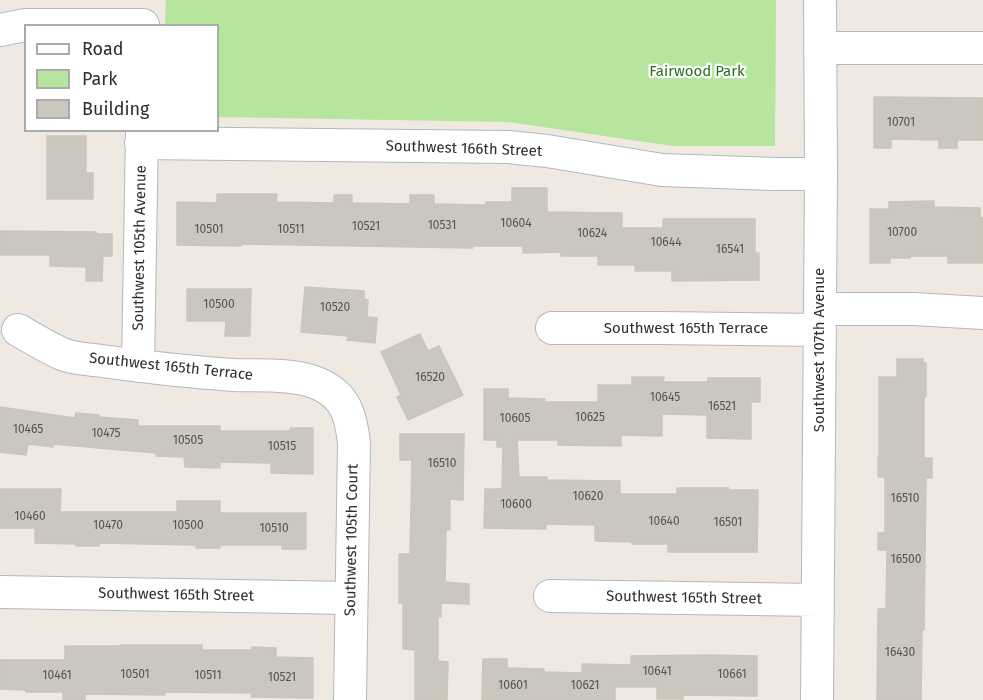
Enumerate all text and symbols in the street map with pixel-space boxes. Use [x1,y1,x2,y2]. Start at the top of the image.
legend [24,24,219,132]
text: Road [82,38,124,60]
park label: Fairwood Park [649,63,745,81]
text: Park [82,68,117,90]
text: Building [82,98,149,120]
house number: 10701 [887,116,915,130]
street label: Southwest 166th Street [385,137,543,161]
street label: Southwest 105th Avenue [130,165,150,331]
house number: 10604 [500,217,532,231]
house number: 10531 [428,219,456,233]
house number: 10521 [352,220,380,234]
house number: 10501 [194,223,224,237]
house number: 10511 [277,223,305,237]
house number: 10700 [887,226,917,240]
house number: 10624 [577,227,607,241]
house number: 10644 [650,236,682,250]
house number: 16541 [716,243,744,257]
street label: Southwest 107th Avenue [811,268,829,432]
house number: 10500 [203,298,235,312]
house number: 10520 [320,301,350,315]
street label: Southwest 165th Terrace [604,320,768,338]
street label: Southwest 165th Terrace [88,349,254,385]
house number: 16520 [415,371,445,385]
house number: 10645 [650,391,680,405]
house number: 16521 [708,400,736,414]
house number: 10625 [575,411,605,425]
house number: 10605 [500,412,530,426]
house number: 10465 [13,423,43,437]
house number: 10475 [91,427,121,441]
house number: 10505 [173,434,203,448]
house number: 10515 [268,440,296,454]
house number: 16510 [428,457,456,471]
street label: Southwest 105th Court [342,464,362,616]
house number: 10620 [573,490,603,504]
house number: 16510 [891,492,919,506]
house number: 10600 [500,498,532,512]
house number: 10460 [14,510,46,524]
house number: 10640 [648,515,680,529]
house number: 16501 [713,516,743,530]
house number: 10470 [93,519,123,533]
house number: 10500 [172,519,204,533]
house number: 10510 [259,522,289,536]
house number: 16500 [891,553,921,567]
street label: Southwest 165th Street [98,585,254,605]
street label: Southwest 165th Street [606,588,762,608]
house number: 16430 [885,646,915,660]
house number: 10641 [642,665,672,679]
house number: 10501 [120,668,150,682]
house number: 10661 [717,668,747,682]
house number: 10461 [42,669,72,683]
house number: 10511 [194,669,222,683]
house number: 10521 [268,671,296,685]
house number: 10601 [498,679,528,693]
house number: 10621 [571,679,599,693]

